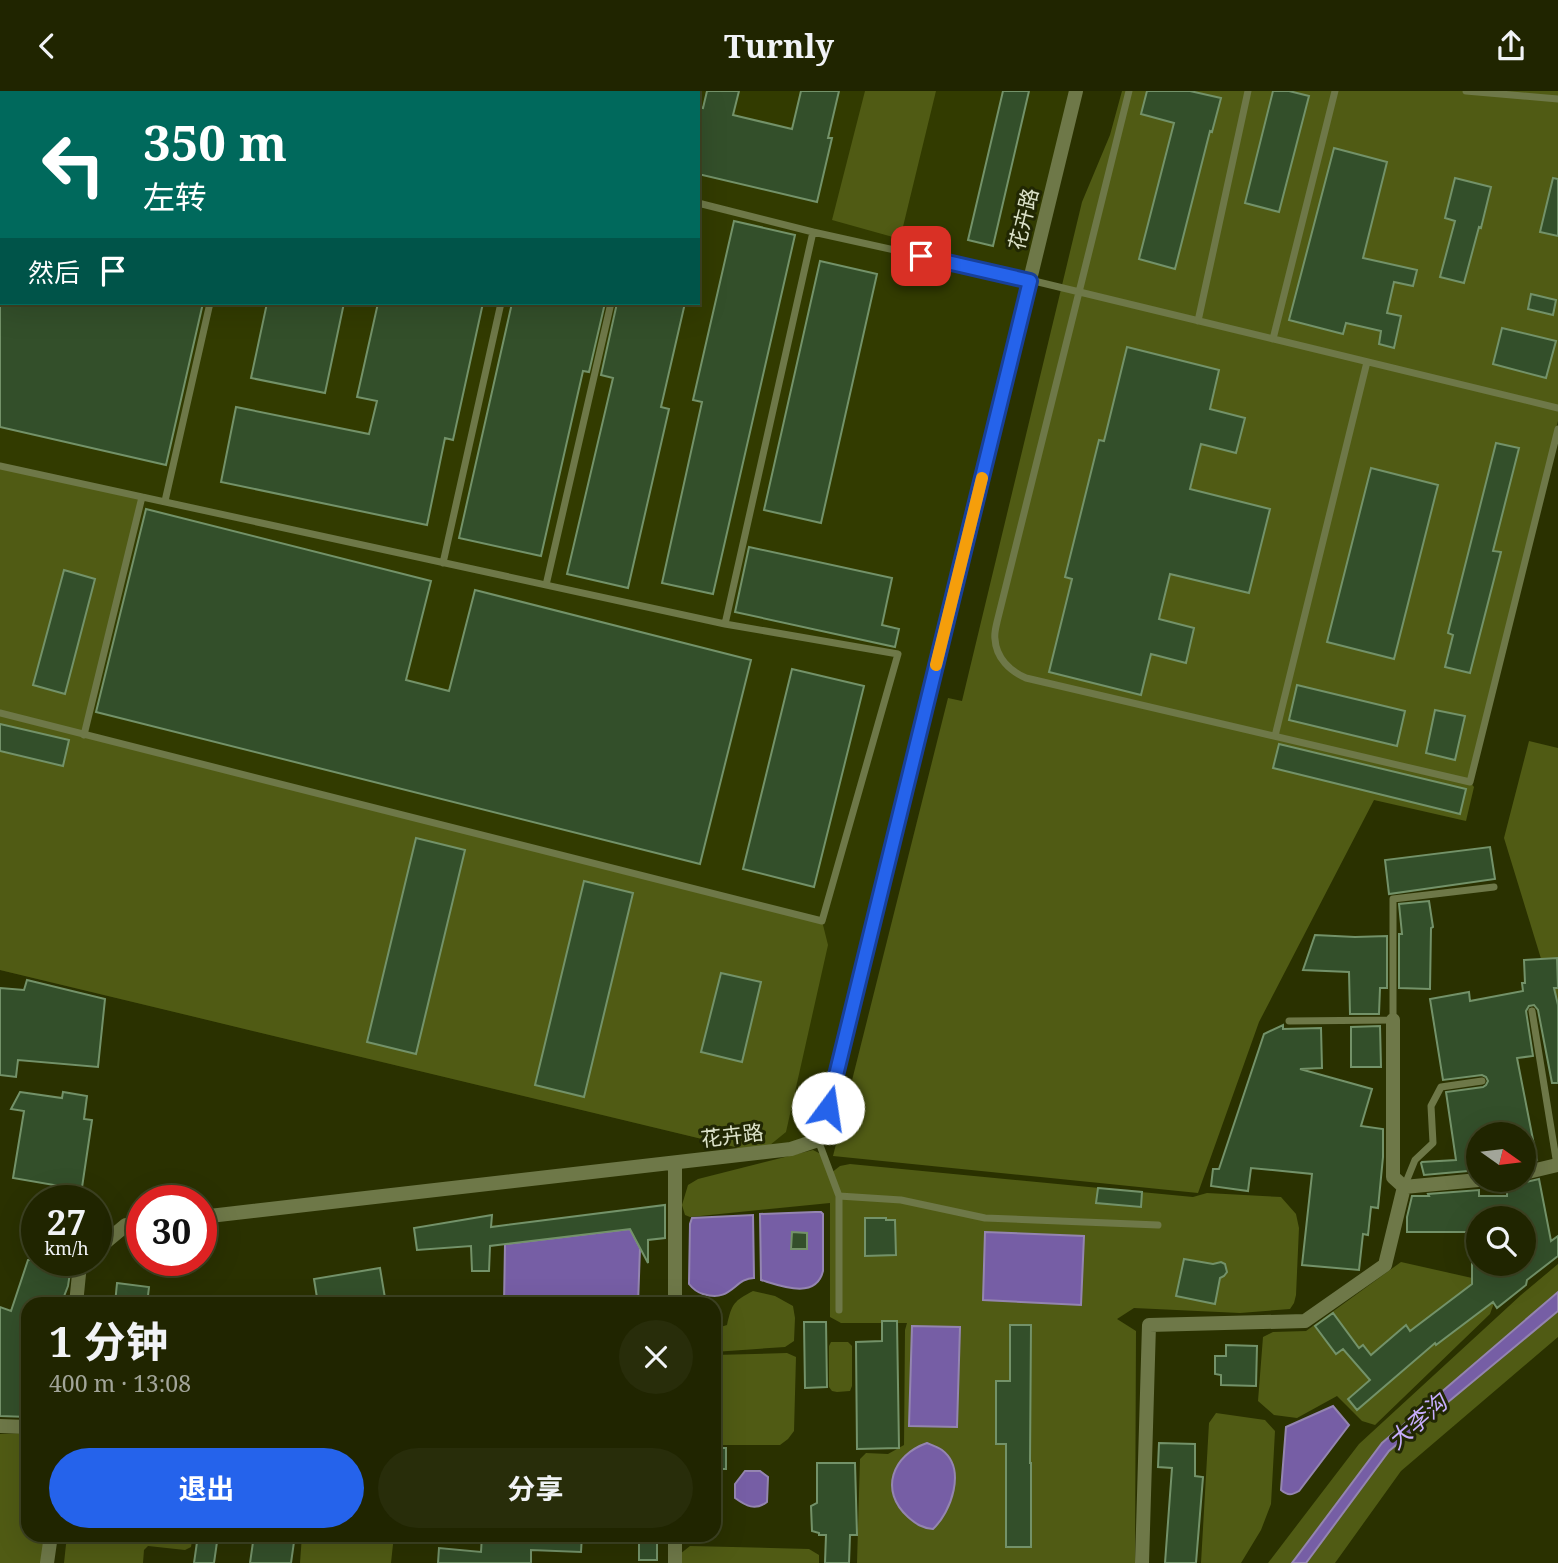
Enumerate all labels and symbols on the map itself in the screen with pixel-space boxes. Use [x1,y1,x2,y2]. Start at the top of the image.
street label: 花卉路 [1002,185,1044,253]
pin [891,226,951,286]
position arrow [791,1071,865,1145]
street label: 花卉路 [699,1117,765,1153]
north arrow [1466,1122,1536,1192]
speed limit sign: 30 [126,1185,217,1276]
water label: 大李沟 [1380,1384,1456,1456]

